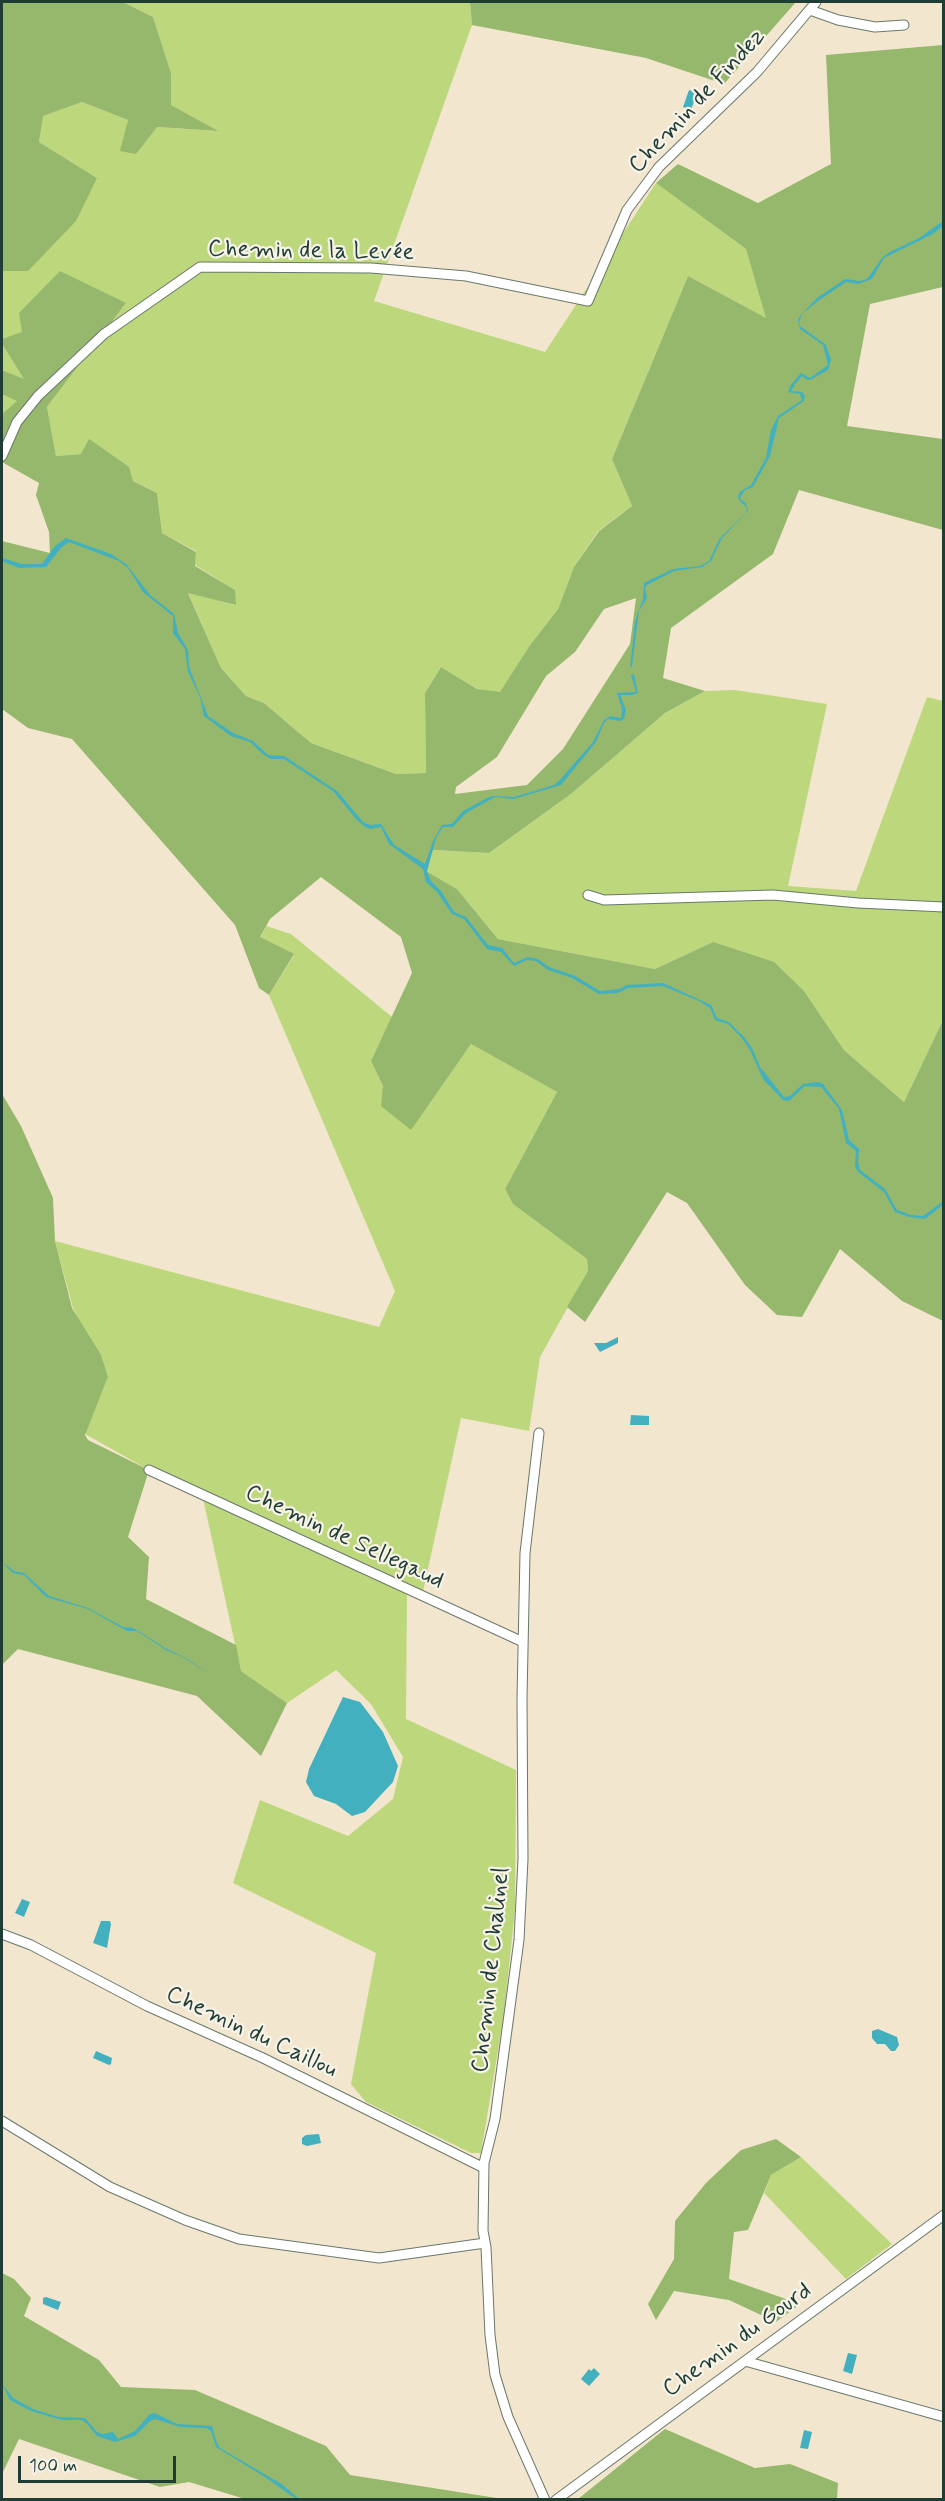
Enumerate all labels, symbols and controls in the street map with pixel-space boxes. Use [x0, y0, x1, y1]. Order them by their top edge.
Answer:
street label: Chemin de Findez [624, 24, 772, 180]
street label: Chemin de la Levée [208, 236, 414, 268]
street label: Chemin de Sellegaud [240, 1479, 448, 1597]
street label: Chemin de Chalinel [467, 1866, 517, 2074]
street label: Chemin du Caillou [161, 1981, 341, 2085]
street label: Chemin du Gourd [658, 2277, 818, 2405]
scale bar [21, 2444, 178, 2482]
text: 100 m [29, 2454, 77, 2478]

